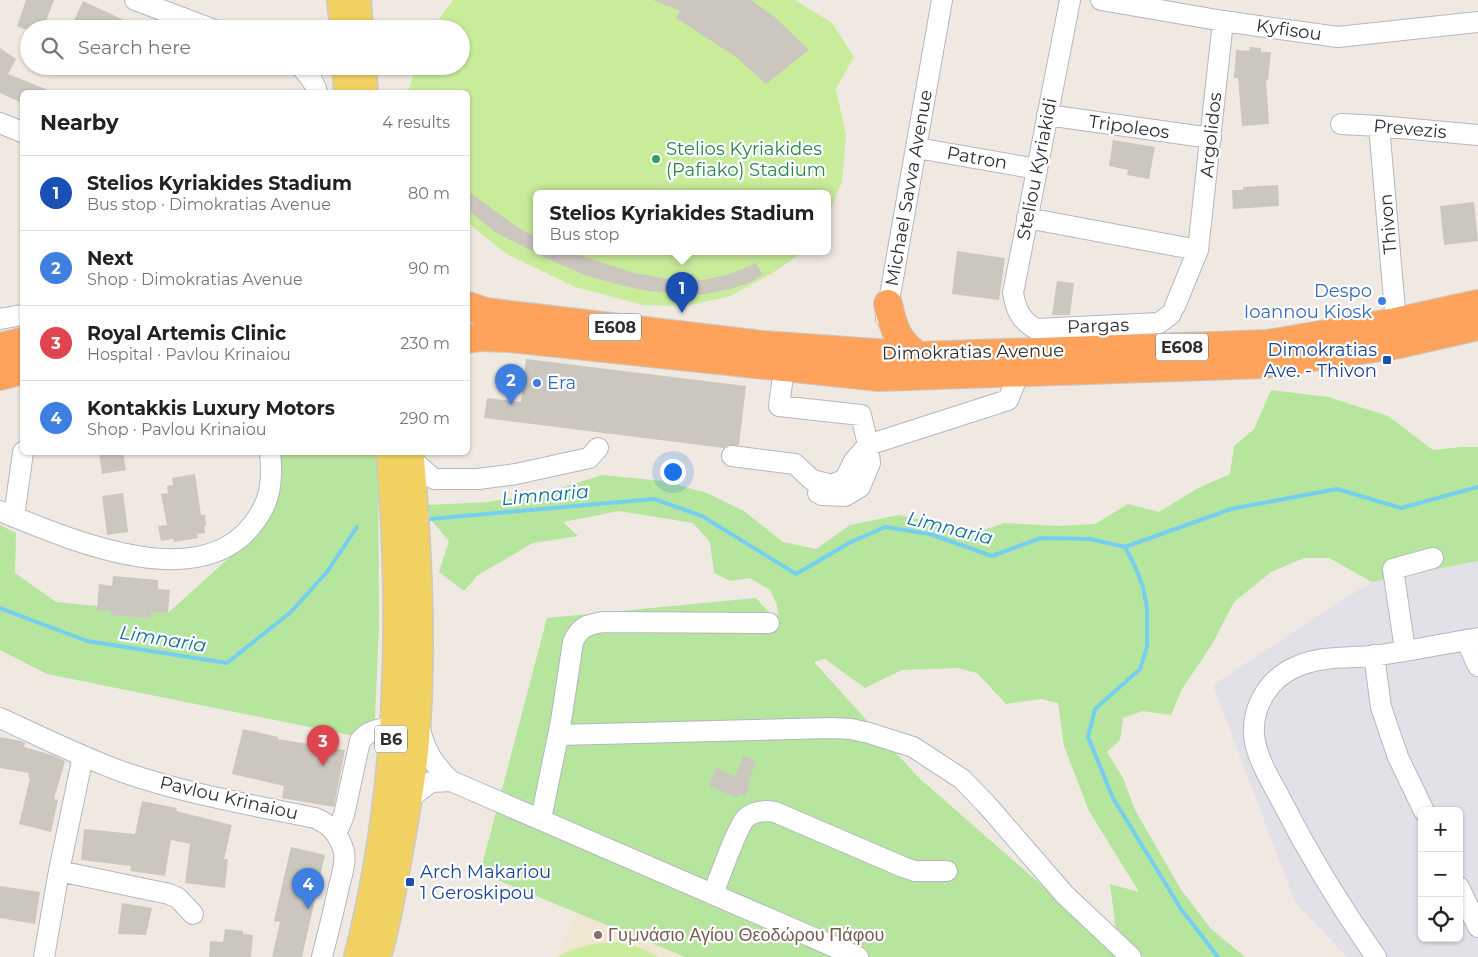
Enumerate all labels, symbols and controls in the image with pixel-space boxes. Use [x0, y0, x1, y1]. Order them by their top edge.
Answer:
street label: Kyfisou [1255, 15, 1323, 45]
search box [20, 20, 470, 75]
icon: search [38, 34, 66, 62]
text: Search here [78, 36, 191, 59]
street label: Michael Savva Avenue [881, 88, 937, 288]
street label: Argolidos [1196, 91, 1226, 179]
street label: Steliou Kyriakidi [1012, 96, 1062, 242]
text: Nearby [40, 110, 119, 135]
street label: Tripoleos [1087, 110, 1171, 144]
text: 4 results [382, 113, 450, 132]
street label: Prevezis [1373, 115, 1448, 143]
place label: Stelios Kyriakides (Pafiako) Stadium [666, 138, 826, 181]
street label: Patron [945, 142, 1009, 174]
marker: Stelios Kyriakides (Pafiako) Stadium [650, 153, 662, 165]
text: Stelios Kyriakides Stadium [87, 172, 352, 195]
text: 1 [53, 184, 59, 203]
text: 80 m [408, 184, 450, 203]
popup [533, 190, 831, 255]
street label: Thivon [1374, 193, 1402, 255]
text: Bus stop · Dimokratias Avenue [87, 195, 331, 214]
text: Stelios Kyriakides Stadium [550, 202, 814, 225]
text: Bus stop [550, 225, 619, 244]
text: Next [87, 247, 134, 270]
text: 2 [51, 259, 61, 278]
text: 90 m [408, 259, 450, 278]
text: Shop · Dimokratias Avenue [87, 270, 303, 289]
pin: 1 [666, 272, 698, 313]
place label: Despo Ioannou Kiosk [1244, 280, 1372, 323]
marker: Despo Ioannou Kiosk [1376, 295, 1388, 307]
road number: E608 [589, 314, 641, 341]
street label: Pargas [1067, 314, 1130, 338]
text: Royal Artemis Clinic [87, 322, 286, 345]
text: 3 [51, 334, 61, 353]
text: 230 m [400, 334, 450, 353]
road number: E608 [1156, 334, 1208, 361]
street label: Dimokratias Avenue [882, 339, 1064, 365]
place label: Dimokratias Ave. - Thivon [1264, 339, 1377, 382]
text: Hospital · Pavlou Krinaiou [87, 345, 291, 364]
marker: Dimokratias Ave. - Thivon [1381, 354, 1393, 366]
pin: 2 [495, 364, 527, 405]
place label: Era [547, 372, 576, 394]
marker: Era [531, 377, 543, 389]
text: Kontakkis Luxury Motors [87, 397, 335, 420]
text: 4 [50, 409, 62, 428]
text: 290 m [399, 409, 450, 428]
text: Shop · Pavlou Krinaiou [87, 420, 267, 439]
your location [660, 459, 686, 485]
water label: Limnaria [500, 480, 590, 510]
water label: Limnaria [905, 506, 995, 550]
water label: Limnaria [118, 621, 208, 657]
pin: 3 [307, 725, 339, 766]
road number: B6 [375, 726, 407, 752]
street label: Pavlou Krinaiou [158, 771, 300, 825]
map controls [1418, 807, 1463, 942]
button: + [1418, 807, 1463, 852]
button: − [1418, 852, 1463, 897]
place label: Arch Makariou 1 Geroskipou [420, 861, 551, 904]
pin: 4 [292, 868, 324, 909]
marker: Arch Makariou 1 Geroskipou [404, 876, 416, 888]
button: locate [1418, 897, 1463, 942]
place label: Γυμνάσιο Αγίου Θεοδώρου Πάφου [608, 924, 884, 946]
marker: Γυμνάσιο Αγίου Θεοδώρου Πάφου [592, 929, 604, 941]

